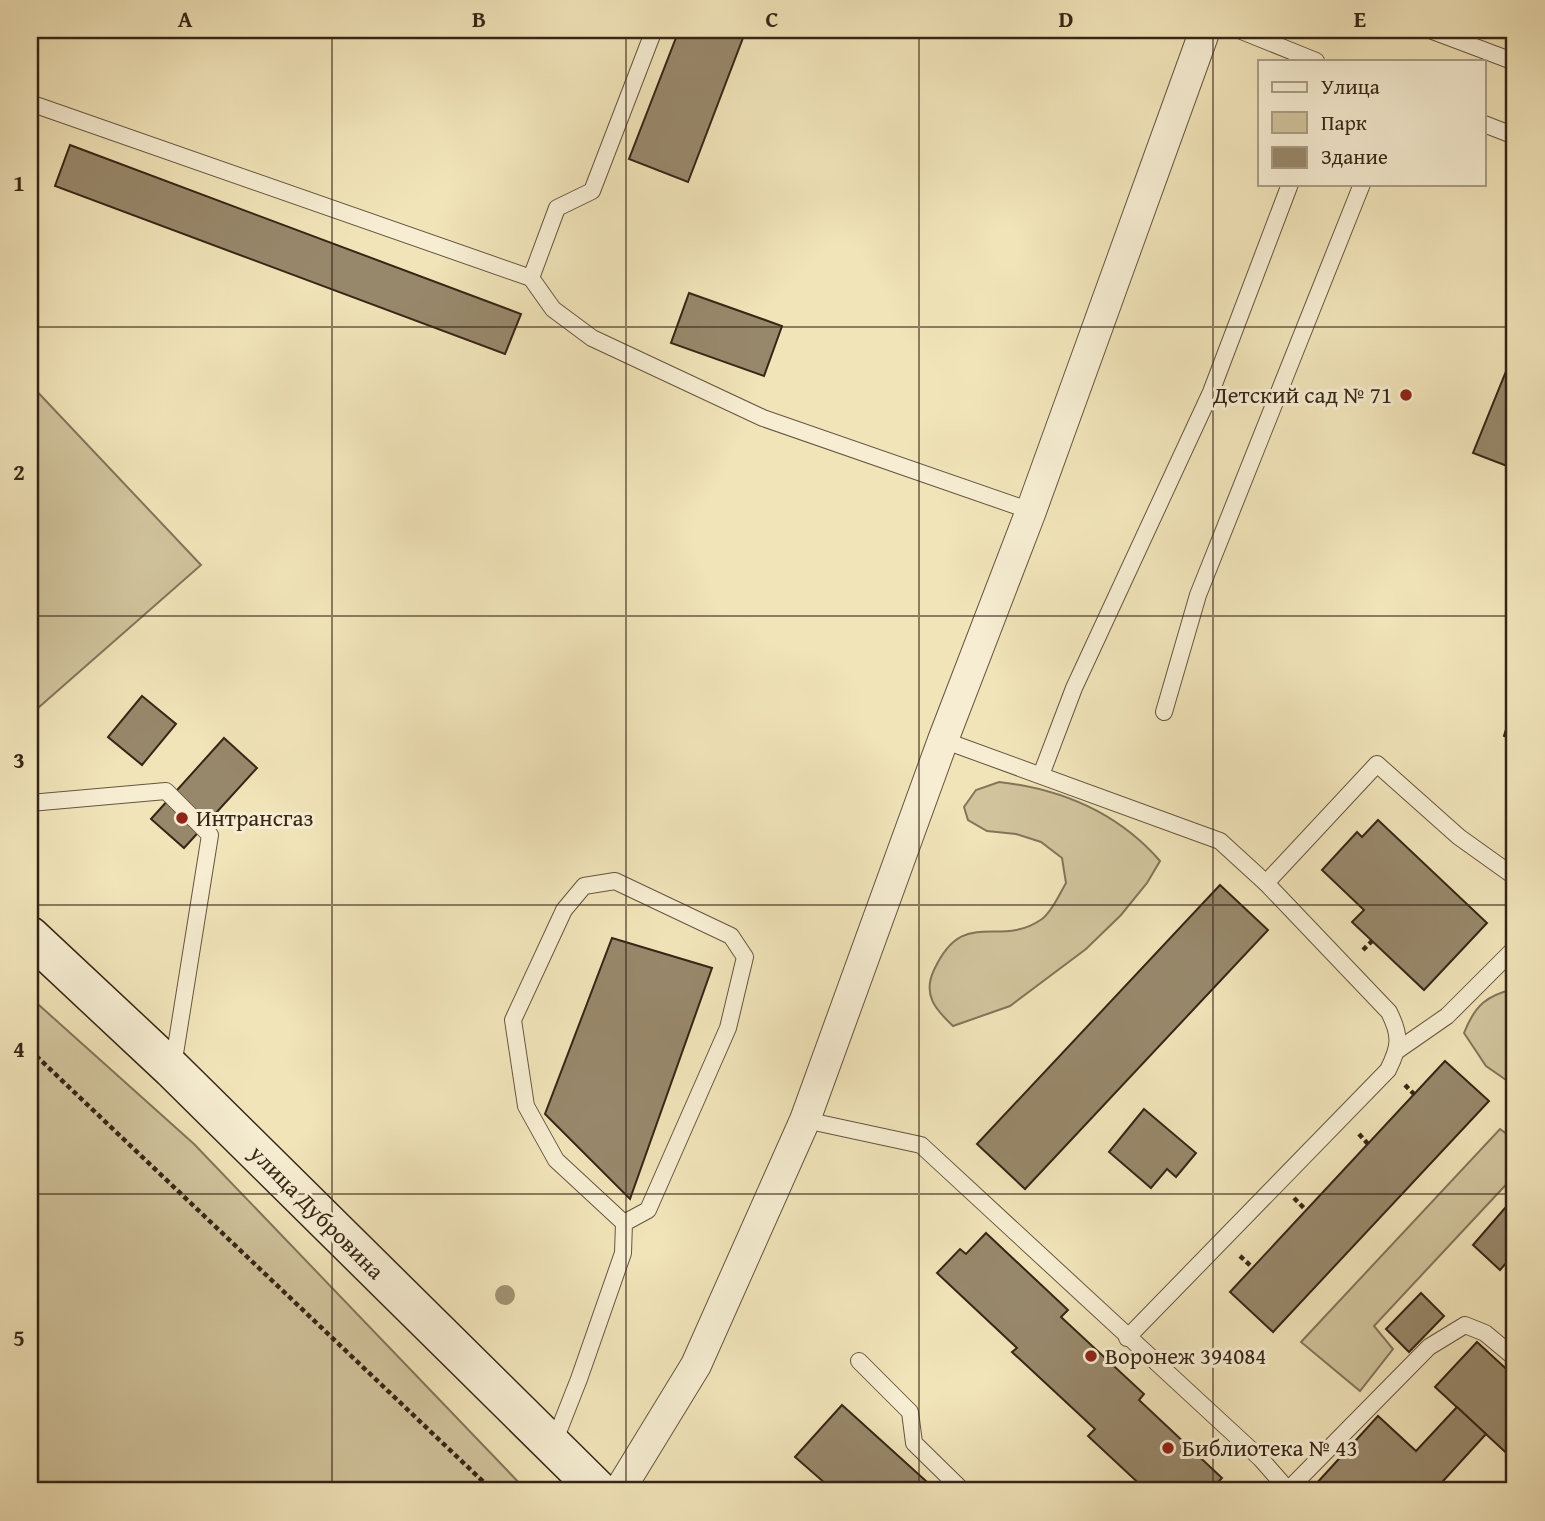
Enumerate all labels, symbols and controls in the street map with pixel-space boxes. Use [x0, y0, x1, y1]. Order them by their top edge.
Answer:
text: A [178, 2, 193, 35]
text: B [472, 2, 486, 35]
text: C [765, 2, 779, 35]
text: D [1059, 2, 1074, 35]
text: E [1354, 2, 1366, 35]
legend [1258, 60, 1486, 186]
text: Улица [1321, 71, 1380, 102]
text: Парк [1321, 107, 1367, 138]
text: Здание [1321, 141, 1388, 172]
text: 1 [13, 166, 25, 199]
place label: Детский сад № 71 [1212, 378, 1392, 411]
marker: Детский сад № 71 [1398, 387, 1414, 403]
text: 2 [13, 455, 25, 488]
text: 3 [13, 743, 25, 776]
place label: Интрансгаз [196, 801, 314, 834]
marker: Интрансгаз [174, 810, 190, 826]
text: 4 [13, 1032, 25, 1065]
street label: улица Дубровина [242, 1136, 392, 1287]
text: 5 [13, 1321, 25, 1354]
place label: Воронеж 394084 [1105, 1339, 1266, 1372]
marker: Воронеж 394084 [1083, 1348, 1099, 1364]
place label: Библиотека № 43 [1182, 1431, 1357, 1464]
marker: Библиотека № 43 [1160, 1440, 1176, 1456]

